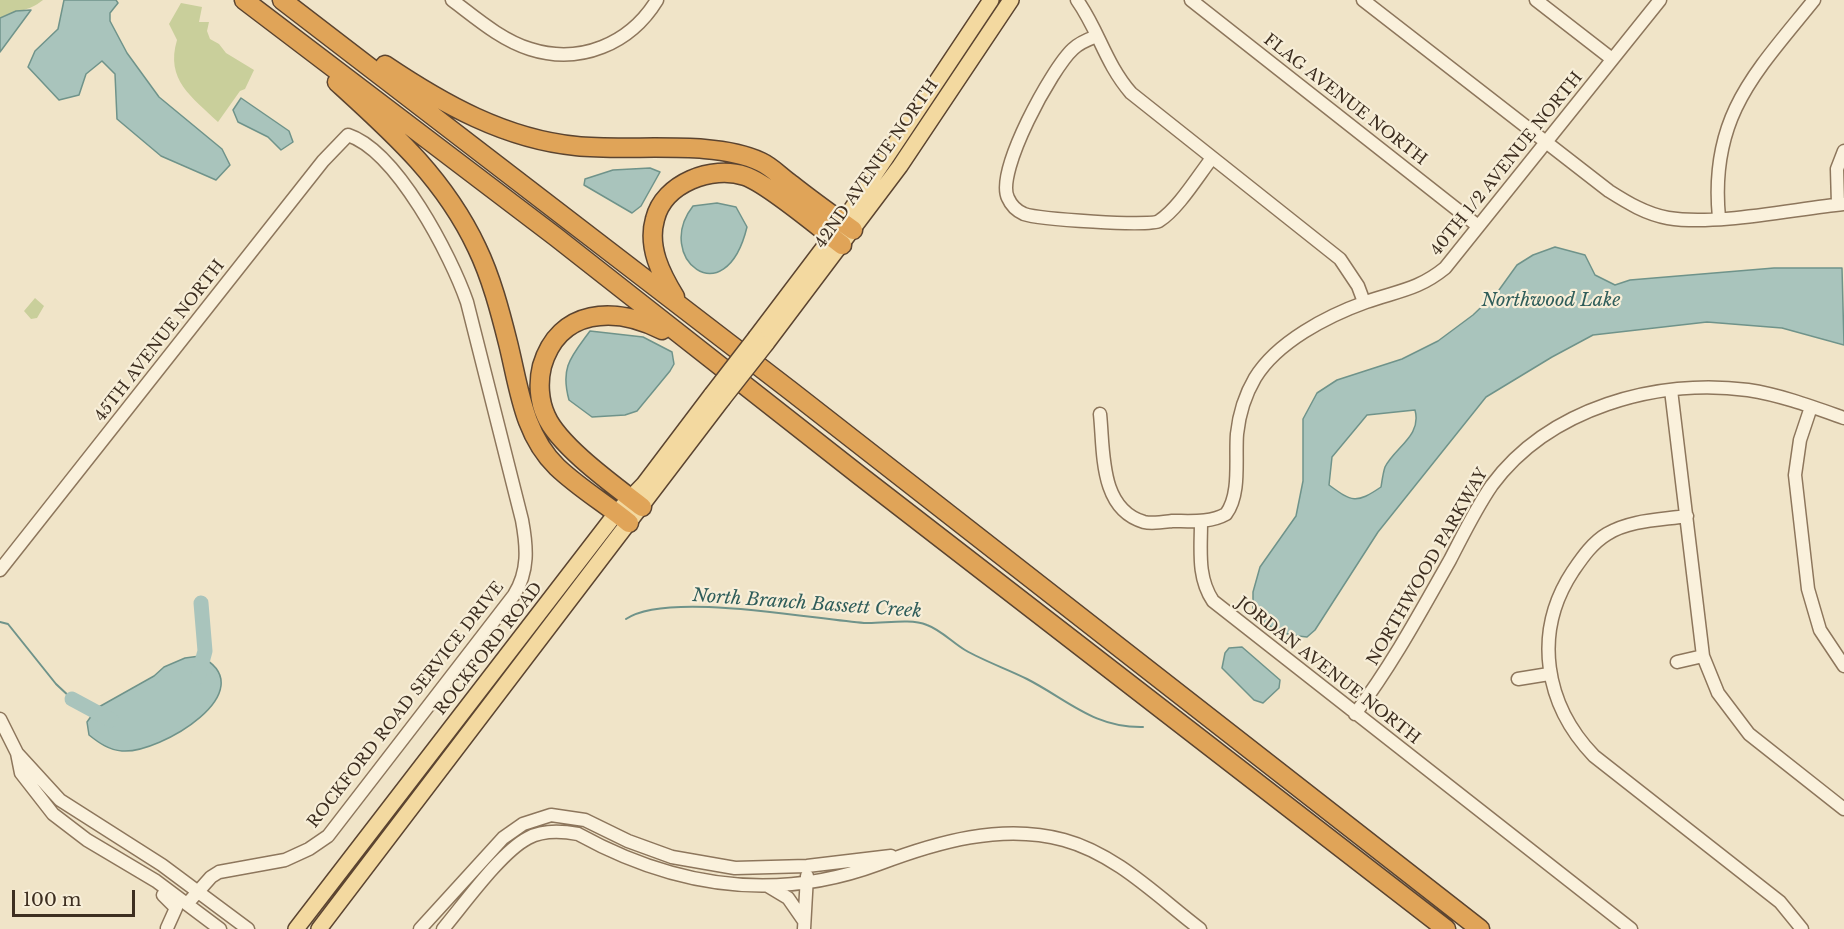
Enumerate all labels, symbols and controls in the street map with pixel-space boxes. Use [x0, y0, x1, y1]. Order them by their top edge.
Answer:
street label: FLAG AVENUE NORTH [1260, 30, 1430, 170]
street label: 40TH 1/2 AVENUE NORTH [1427, 68, 1587, 260]
street label: 42ND AVENUE NORTH [811, 76, 943, 252]
street label: 45TH AVENUE NORTH [91, 257, 229, 425]
water label: Northwood Lake [1482, 290, 1620, 312]
street label: NORTHWOOD PARKWAY [1364, 465, 1492, 669]
street label: ROCKFORD ROAD SERVICE DRIVE [304, 578, 508, 832]
street label: ROCKFORD ROAD [431, 579, 547, 719]
water label: North Branch Bassett Creek [692, 585, 922, 623]
street label: JORDAN AVENUE NORTH [1232, 593, 1424, 749]
scale bar [15, 878, 138, 916]
text: 100 m [23, 889, 81, 911]

